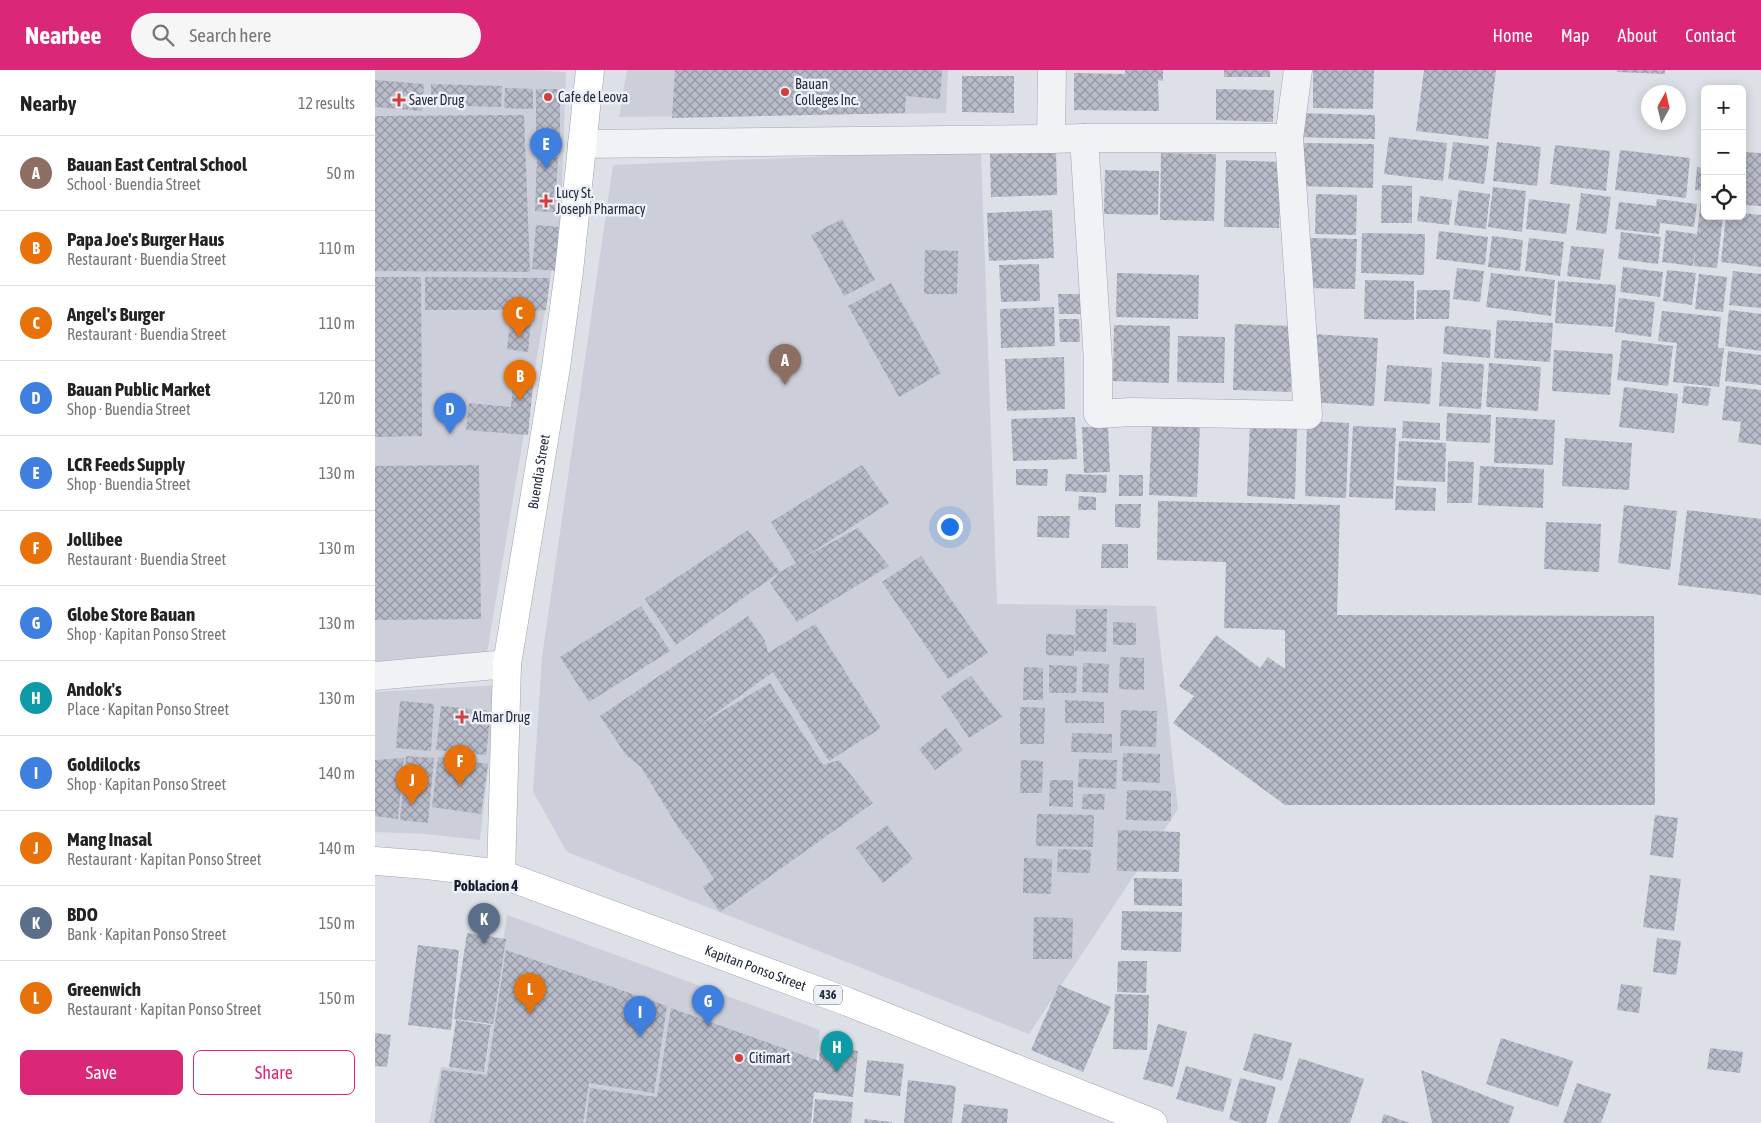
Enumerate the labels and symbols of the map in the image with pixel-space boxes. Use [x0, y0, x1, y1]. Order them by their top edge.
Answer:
place label: Bauan Colleges Inc. [795, 76, 859, 108]
north arrow [1641, 85, 1686, 130]
marker: Bauan Colleges Inc. [779, 86, 791, 98]
place label: Cafe de Leova [558, 89, 628, 105]
marker: Cafe de Leova [542, 91, 554, 103]
place label: Saver Drug [409, 92, 464, 108]
marker: Saver Drug [393, 94, 405, 106]
pin: E [530, 128, 562, 169]
place label: Lucy St. Joseph Pharmacy [556, 185, 646, 217]
marker: Lucy St. Joseph Pharmacy [540, 195, 552, 207]
pin: C [503, 297, 535, 338]
pin: A [769, 344, 801, 385]
pin: B [504, 360, 536, 401]
pin: D [434, 393, 466, 434]
street label: Buendia Street [525, 433, 553, 510]
your location [937, 514, 963, 540]
place label: Almar Drug [472, 709, 530, 725]
marker: Almar Drug [456, 711, 468, 723]
pin: F [444, 745, 476, 786]
pin: J [396, 764, 428, 805]
district label: Poblacion 4 [454, 877, 518, 894]
pin: K [468, 903, 500, 944]
street label: Kapitan Ponso Street [703, 942, 808, 994]
pin: L [514, 973, 546, 1014]
pin: G [692, 985, 724, 1026]
road number: 436 [814, 986, 842, 1004]
pin: I [624, 996, 656, 1037]
pin: H [821, 1031, 853, 1072]
place label: Citimart [749, 1050, 790, 1066]
marker: Citimart [733, 1052, 745, 1064]

